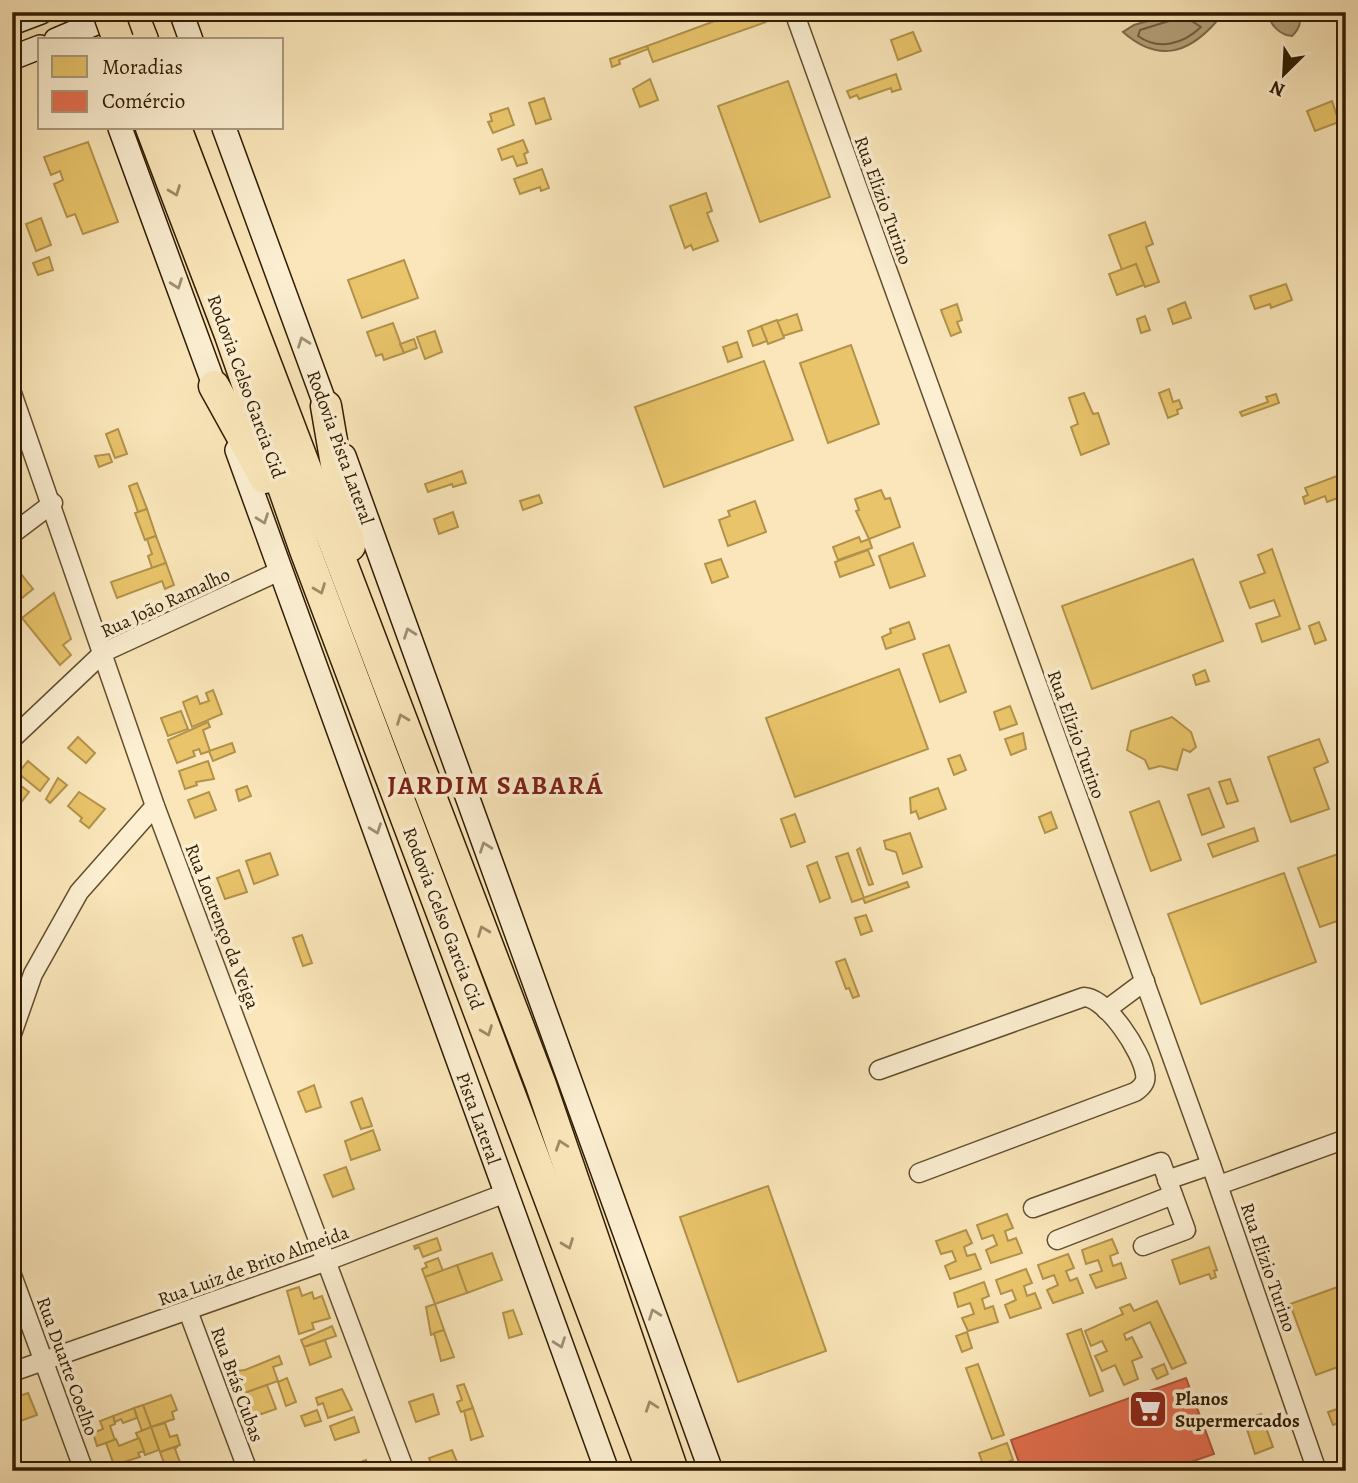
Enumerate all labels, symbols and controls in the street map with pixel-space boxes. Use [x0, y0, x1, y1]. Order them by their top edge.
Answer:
legend [38, 38, 284, 130]
north arrow [1250, 38, 1320, 108]
text: Moradias [102, 53, 183, 81]
text: N [1266, 74, 1289, 103]
text: Comércio [102, 87, 185, 115]
street label: Rua Elizio Turino [848, 132, 918, 268]
one-way arrow [167, 185, 181, 197]
one-way arrow [169, 277, 183, 289]
street label: Rodovia Celso Garcia Cid [201, 291, 292, 482]
one-way arrow [297, 336, 311, 348]
street label: Rodovia Pista Lateral [300, 367, 380, 528]
one-way arrow [255, 513, 269, 525]
street label: Rua João Ramalho [97, 562, 234, 644]
one-way arrow [312, 583, 326, 595]
one-way arrow [403, 628, 417, 640]
street label: Rua Elizio Turino [1041, 666, 1111, 802]
one-way arrow [396, 713, 410, 725]
district label: JARDIM SABARÁ [388, 768, 604, 803]
one-way arrow [368, 823, 382, 835]
street label: Rodovia Celso Garcia Cid [396, 823, 490, 1014]
street label: Rua Lourenço da Veiga [179, 840, 266, 1013]
one-way arrow [480, 841, 494, 853]
one-way arrow [477, 926, 491, 938]
one-way arrow [479, 1025, 493, 1037]
street label: Pista Lateral [449, 1069, 507, 1168]
one-way arrow [555, 1139, 569, 1151]
street label: Rua Elizio Turino [1234, 1199, 1302, 1335]
street label: Rua Luiz de Brito Almeida [154, 1219, 353, 1313]
one-way arrow [560, 1237, 574, 1249]
street label: Rua Duarte Coelho [30, 1293, 104, 1439]
one-way arrow [648, 1309, 662, 1321]
street label: Rua Brás Cubas [204, 1323, 270, 1446]
one-way arrow [552, 1337, 566, 1349]
place label: Planos Supermercados [1175, 1386, 1300, 1434]
supermarket icon: Planos Supermercados [1127, 1388, 1169, 1430]
one-way arrow [645, 1401, 659, 1413]

